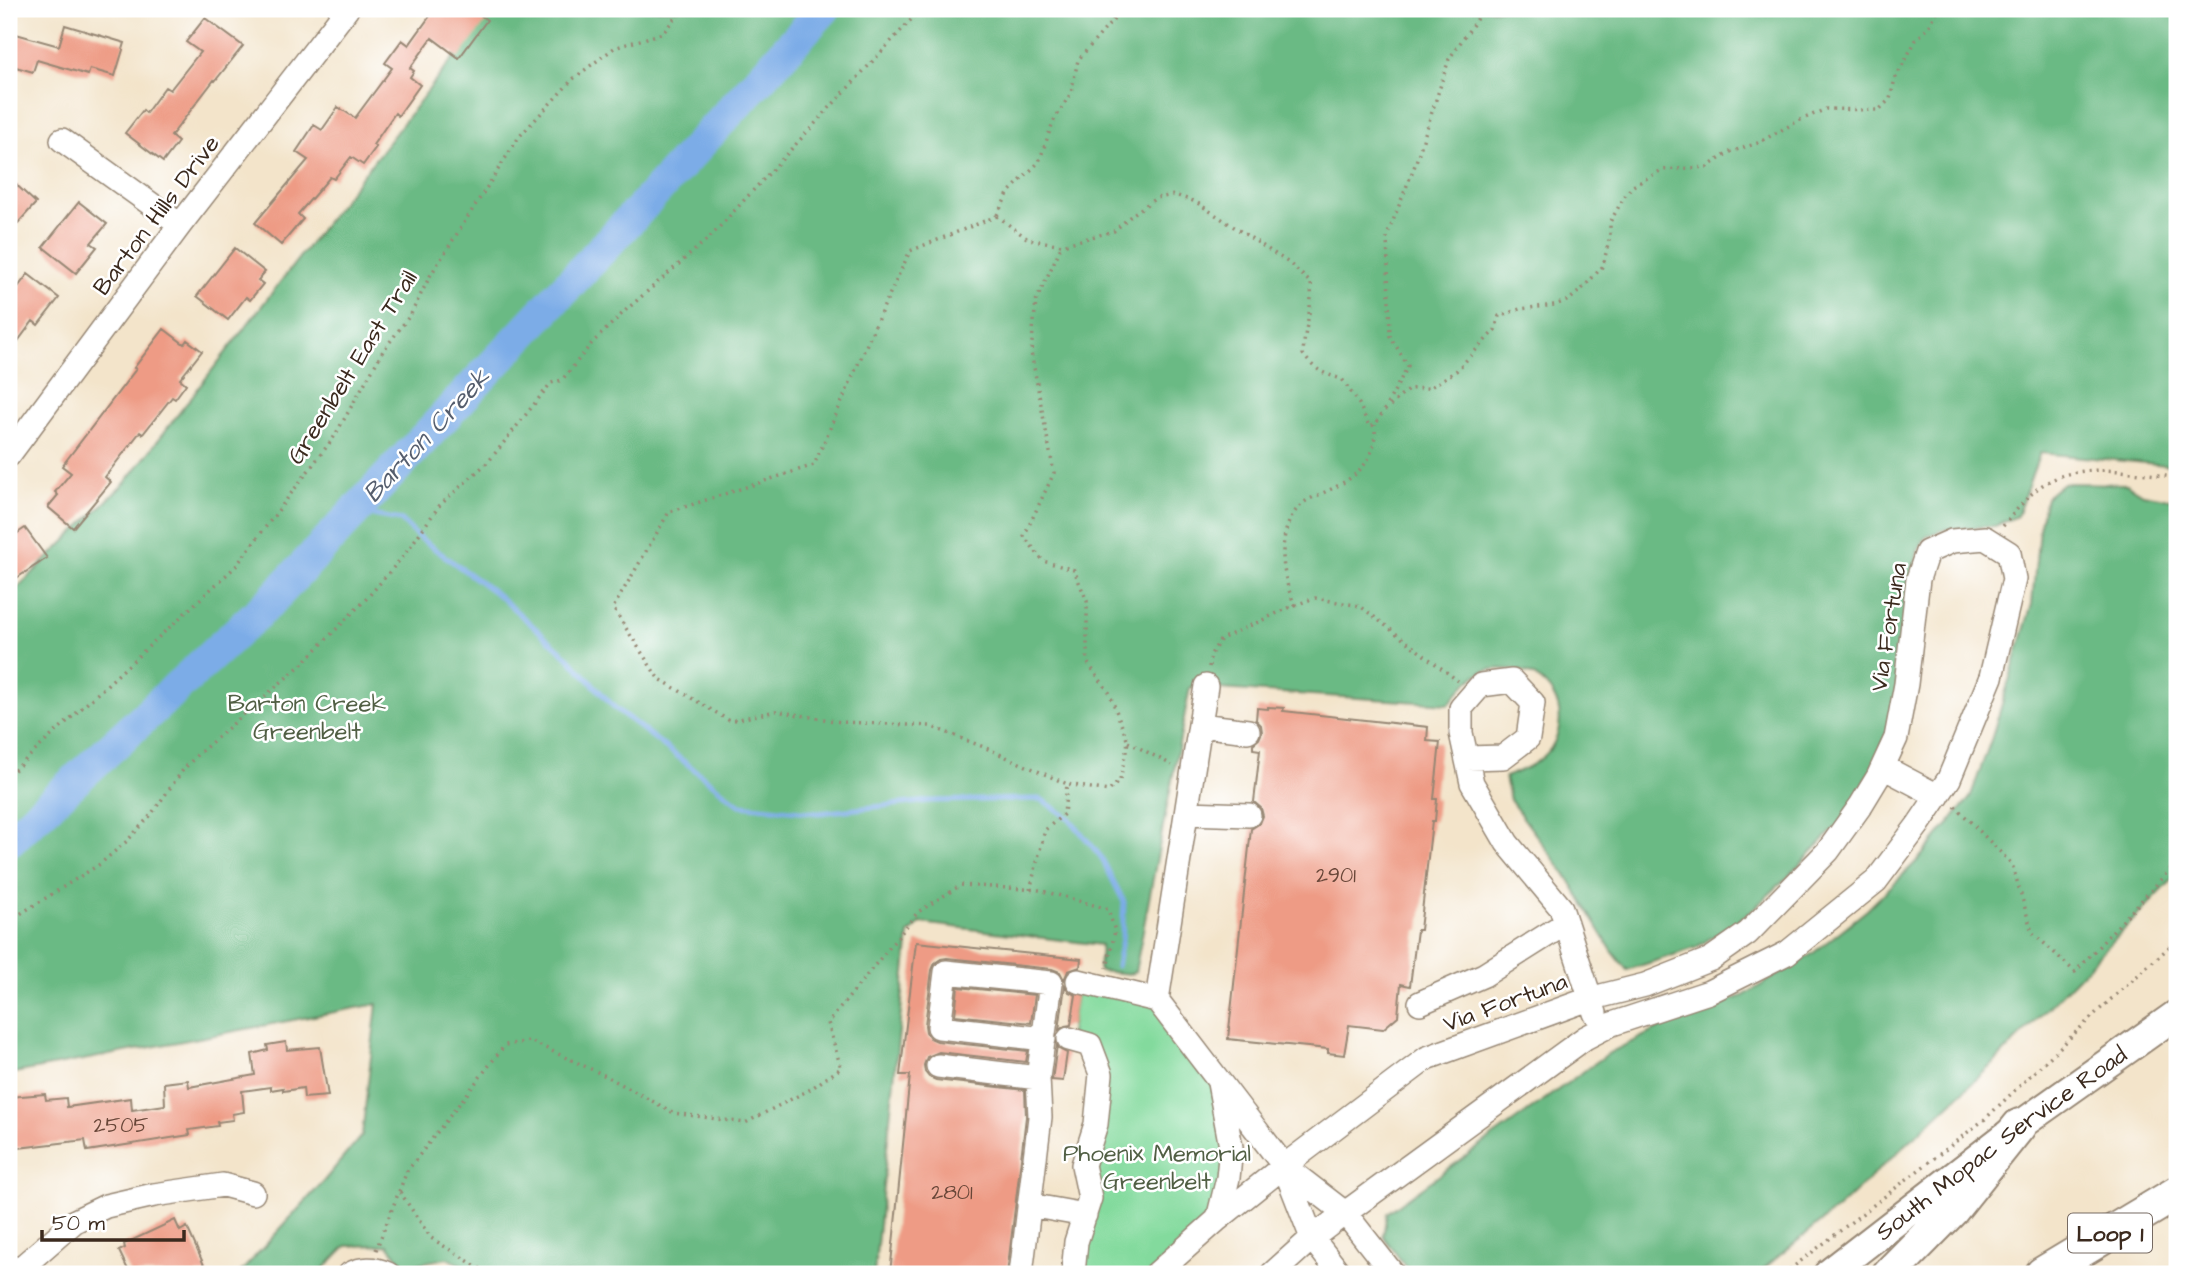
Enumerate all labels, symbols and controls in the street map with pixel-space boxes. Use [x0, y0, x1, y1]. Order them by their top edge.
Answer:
street label: Barton Hills Drive [85, 128, 228, 303]
street label: Greenbelt East Trail [279, 264, 426, 471]
water label: Barton Creek [355, 360, 499, 511]
street label: Via Fortuna [1862, 560, 1916, 694]
park label: Barton Creek Greenbelt [228, 687, 386, 749]
house number: 2901 [1316, 861, 1356, 890]
street label: Via Fortuna [1438, 965, 1572, 1041]
street label: South Mopac Service Road [1869, 1039, 2134, 1249]
house number: 2505 [93, 1111, 149, 1140]
park label: Phoenix Memorial Greenbelt [1063, 1137, 1251, 1199]
house number: 2801 [931, 1178, 973, 1207]
scale bar [42, 1199, 184, 1243]
text: 50 m [52, 1209, 106, 1238]
road number: Loop 1 [2068, 1214, 2152, 1252]

